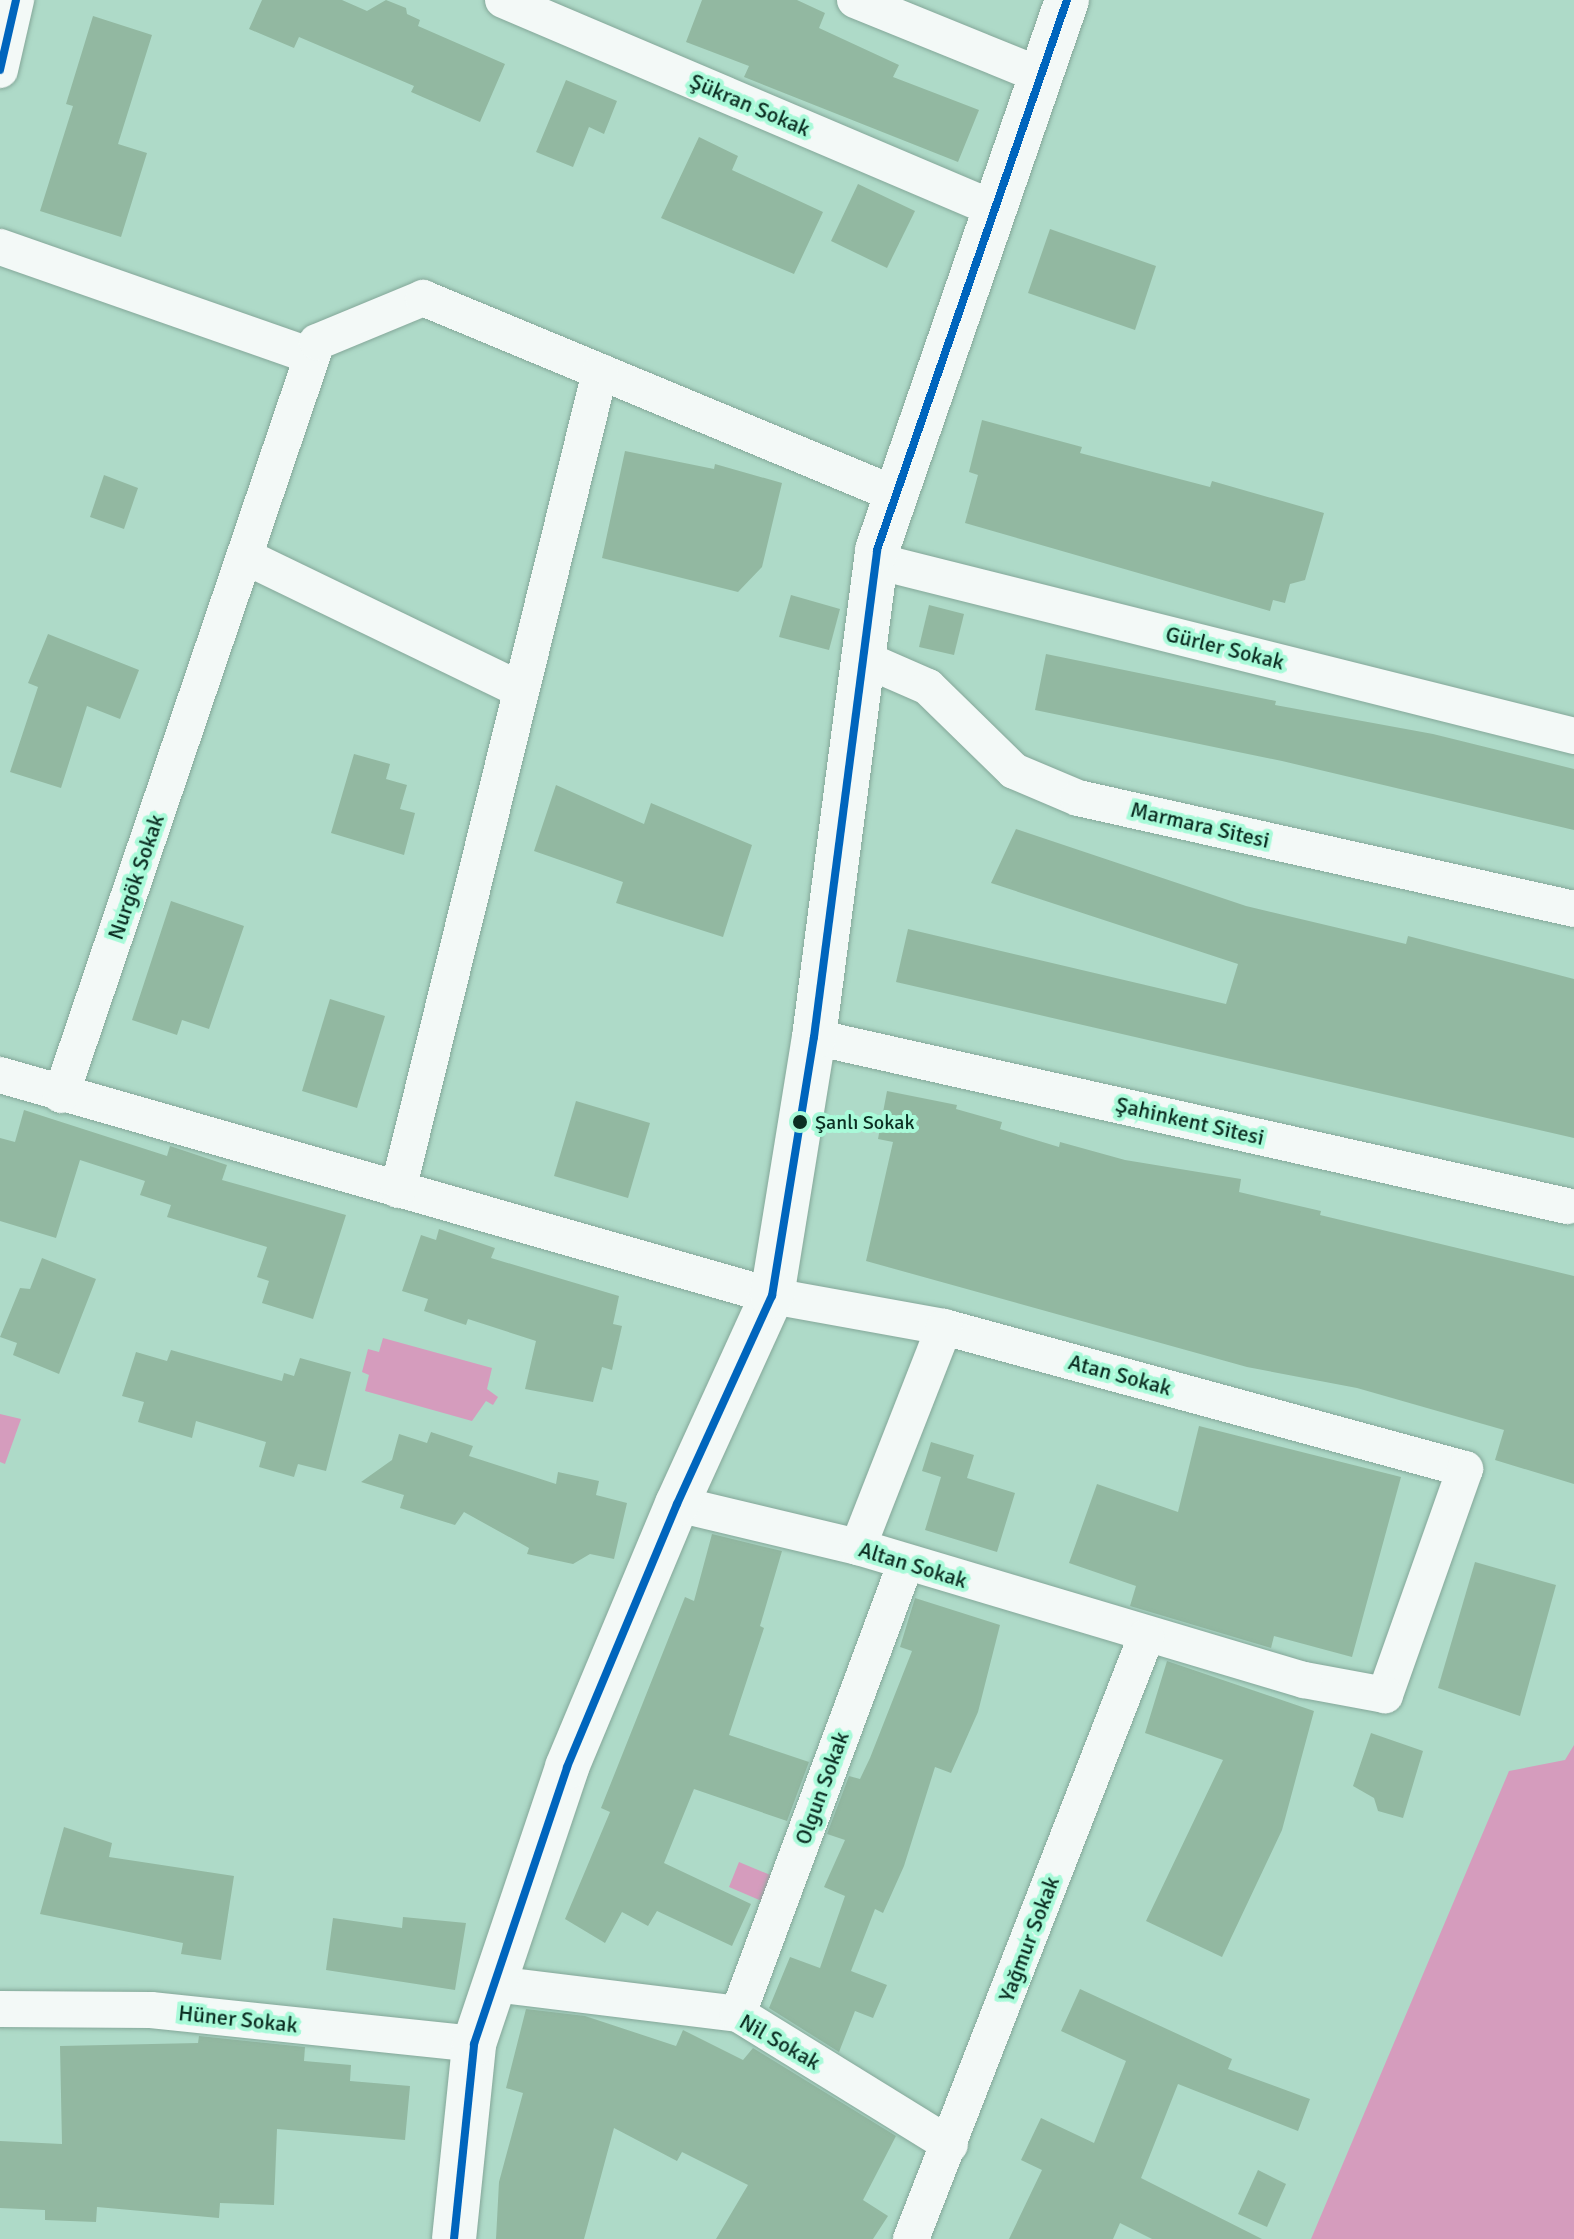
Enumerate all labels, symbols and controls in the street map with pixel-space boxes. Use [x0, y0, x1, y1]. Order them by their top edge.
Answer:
street label: Şükran Sokak [686, 68, 814, 142]
street label: Gürler Sokak [1163, 621, 1287, 675]
street label: Marmara Sitesi [1128, 796, 1272, 854]
street label: Nurgök Sokak [102, 811, 170, 943]
street label: Şahinkent Sitesi [1113, 1091, 1267, 1151]
place label: Şanlı Sokak [815, 1110, 914, 1134]
marker: Şanlı Sokak [792, 1114, 808, 1130]
street label: Atan Sokak [1066, 1349, 1174, 1401]
street label: Altan Sokak [856, 1536, 970, 1594]
street label: Olgun Sokak [789, 1728, 855, 1848]
street label: Yağmur Sokak [993, 1873, 1065, 2005]
street label: Hüner Sokak [177, 2000, 299, 2038]
street label: Nil Sokak [735, 2008, 825, 2076]

